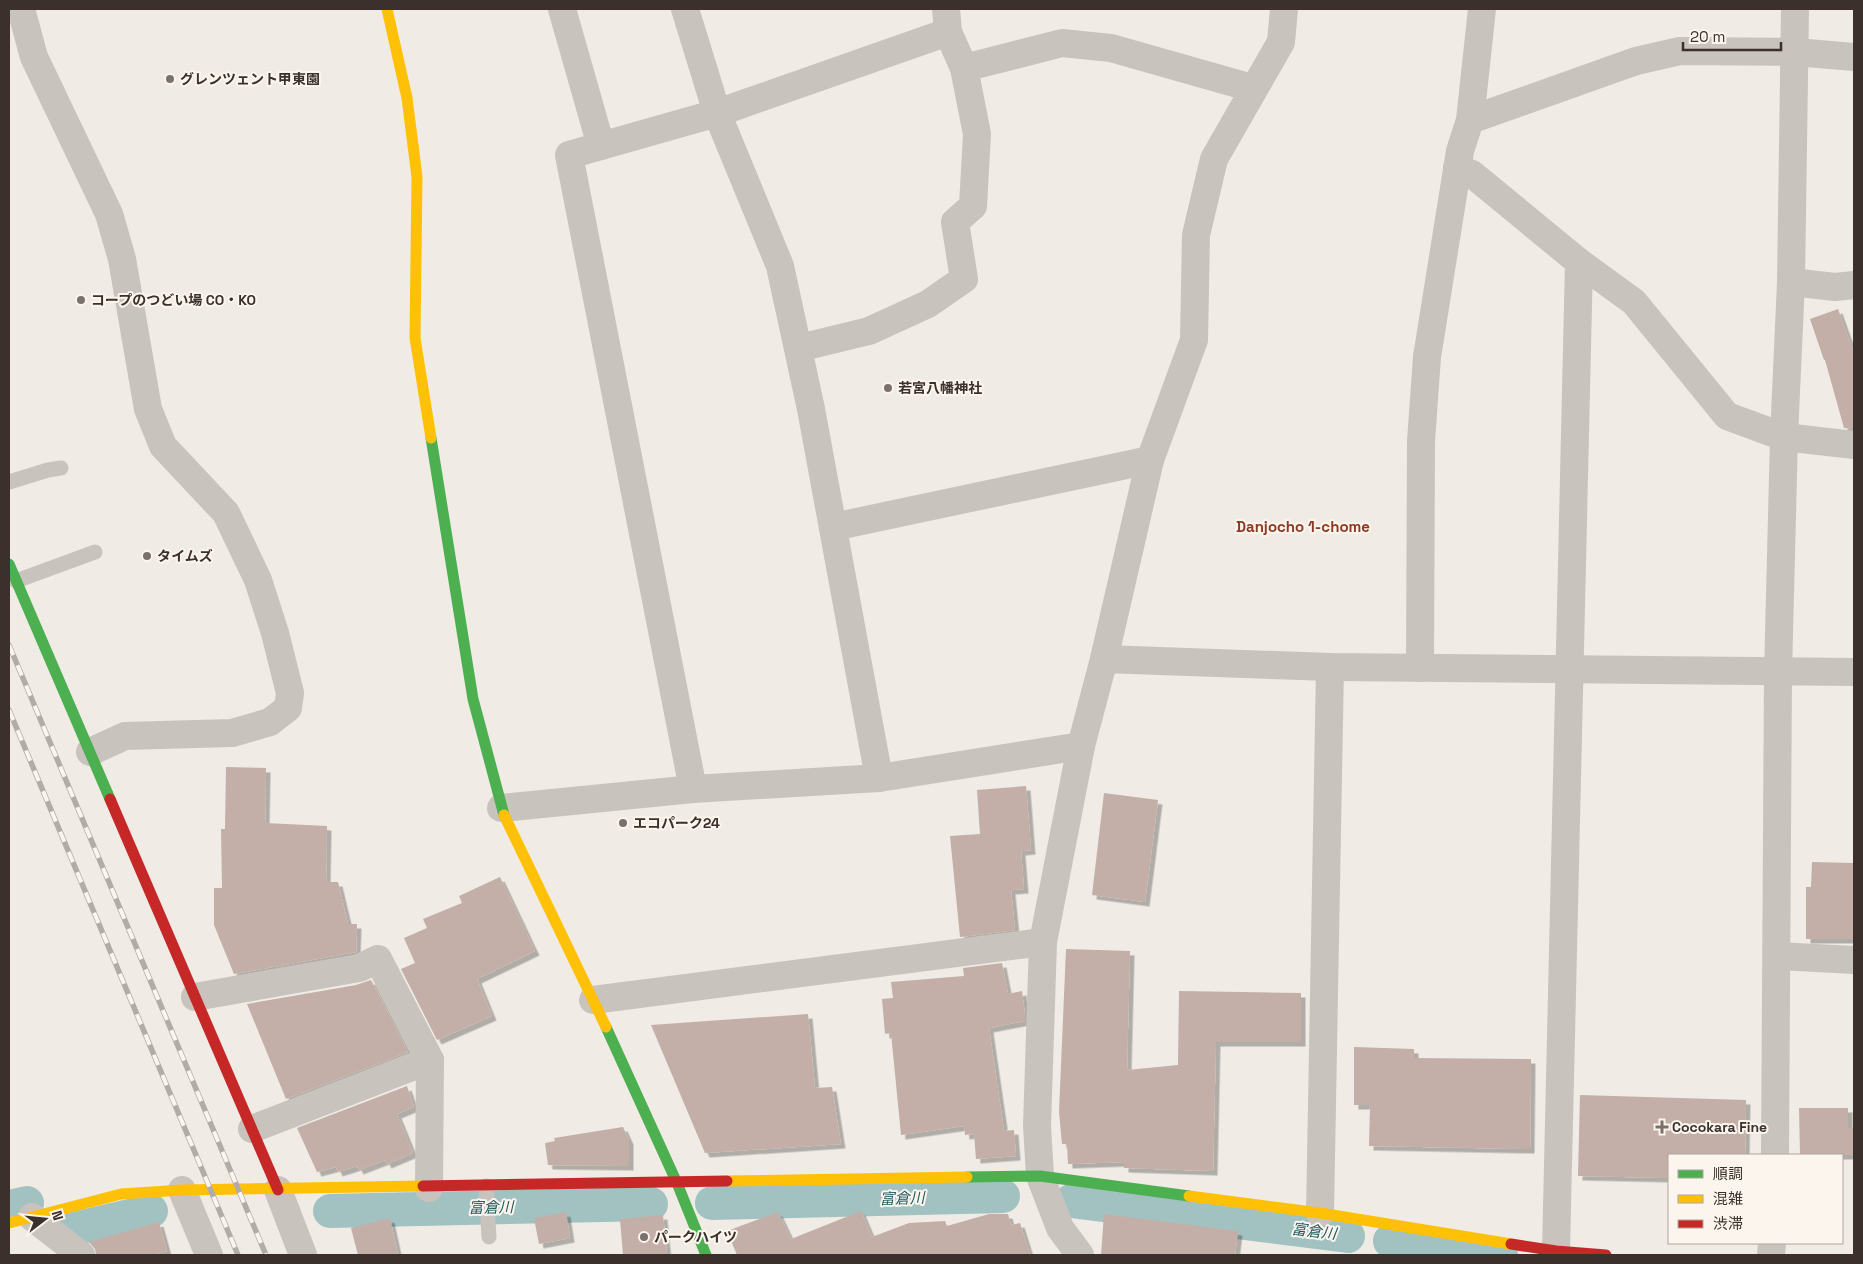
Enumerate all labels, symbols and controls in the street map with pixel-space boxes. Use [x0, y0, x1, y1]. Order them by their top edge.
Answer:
scale bar [1683, 20, 1780, 52]
text: 20 m [1690, 27, 1725, 46]
place label: グレンツェント甲東園 [180, 70, 320, 88]
marker: グレンツェント甲東園 [164, 73, 176, 85]
place label: コープのつどい場 CO・KO [91, 291, 256, 309]
marker: コープのつどい場 CO・KO [75, 294, 87, 306]
place label: 若宮八幡神社 [898, 379, 982, 397]
marker: 若宮八幡神社 [882, 382, 894, 394]
district label: Danjocho 1-chome [1236, 517, 1370, 536]
place label: タイムズ [157, 547, 213, 565]
marker: タイムズ [141, 550, 153, 562]
place label: エコパーク24 [633, 814, 720, 832]
marker: エコパーク24 [617, 817, 629, 829]
place label: Cocokara Fine [1672, 1118, 1767, 1136]
marker: Cocokara Fine [1656, 1121, 1668, 1133]
legend [1668, 1154, 1843, 1244]
text: 順調 [1713, 1164, 1743, 1183]
water label: 富倉川 [879, 1188, 927, 1208]
text: 混雑 [1713, 1189, 1743, 1208]
north arrow [20, 1194, 70, 1244]
water label: 富倉川 [468, 1197, 516, 1217]
text: N [48, 1208, 67, 1222]
text: 渋滞 [1713, 1214, 1743, 1233]
water label: 富倉川 [1291, 1219, 1339, 1243]
place label: パークハイツ [654, 1228, 737, 1246]
marker: パークハイツ [638, 1231, 650, 1243]

